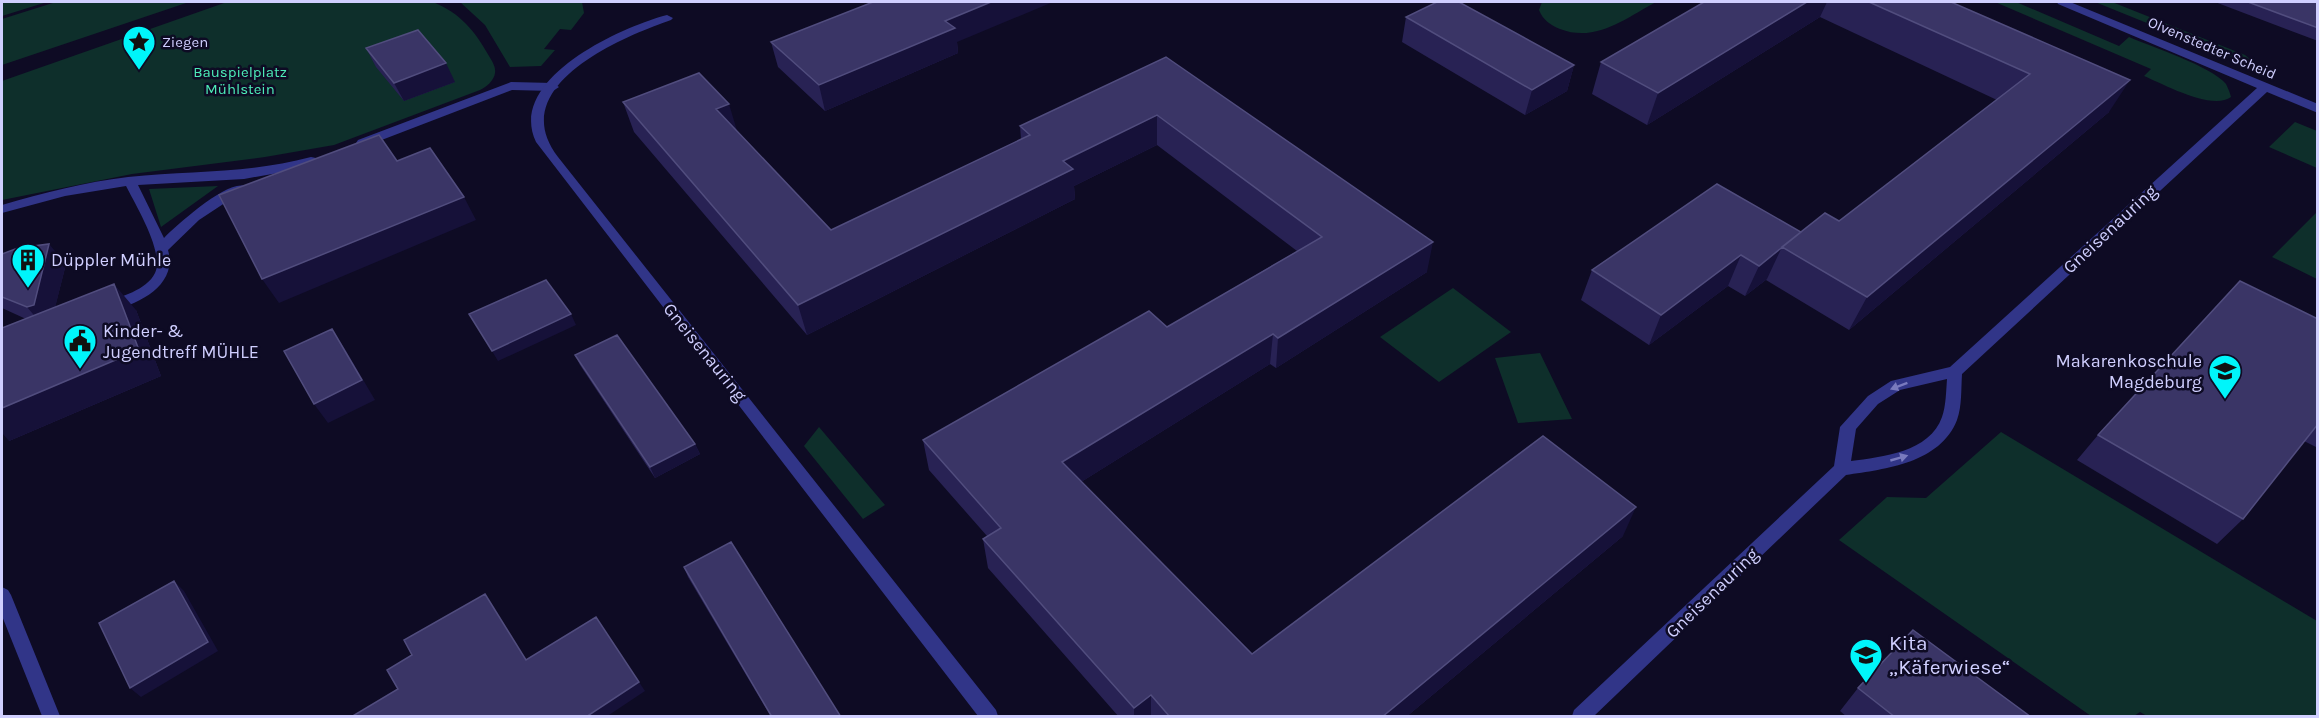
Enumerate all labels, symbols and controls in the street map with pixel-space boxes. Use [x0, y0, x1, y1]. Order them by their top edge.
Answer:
street label: Olvenstedter Scheid [2145, 13, 2279, 83]
place icon: Ziegen [121, 24, 157, 71]
place label: Ziegen [162, 33, 208, 51]
park label: Bauspielplatz Mühlstein [193, 63, 287, 98]
street label: Gneisenauring [2058, 180, 2162, 278]
building icon: Düppler Mühle [10, 242, 46, 289]
place label: Düppler Mühle [51, 249, 171, 271]
street label: Gneisenauring [659, 298, 751, 406]
place label: Kinder- & Jugendtreff MÜHLE [103, 320, 259, 363]
public building icon: Kinder- & Jugendtreff MÜHLE [62, 323, 98, 370]
place label: Makarenkoschule Magdeburg [2055, 350, 2202, 393]
school or university icon: Makarenkoschule Magdeburg [2207, 353, 2243, 400]
one-way arrow [1889, 382, 1907, 392]
one-way arrow [1890, 453, 1908, 462]
street label: Gneisenauring [1661, 543, 1763, 643]
place label: Kita „Käferwiese“ [1889, 631, 2011, 679]
school or university icon: Kita „Käferwiese“ [1848, 637, 1884, 684]

